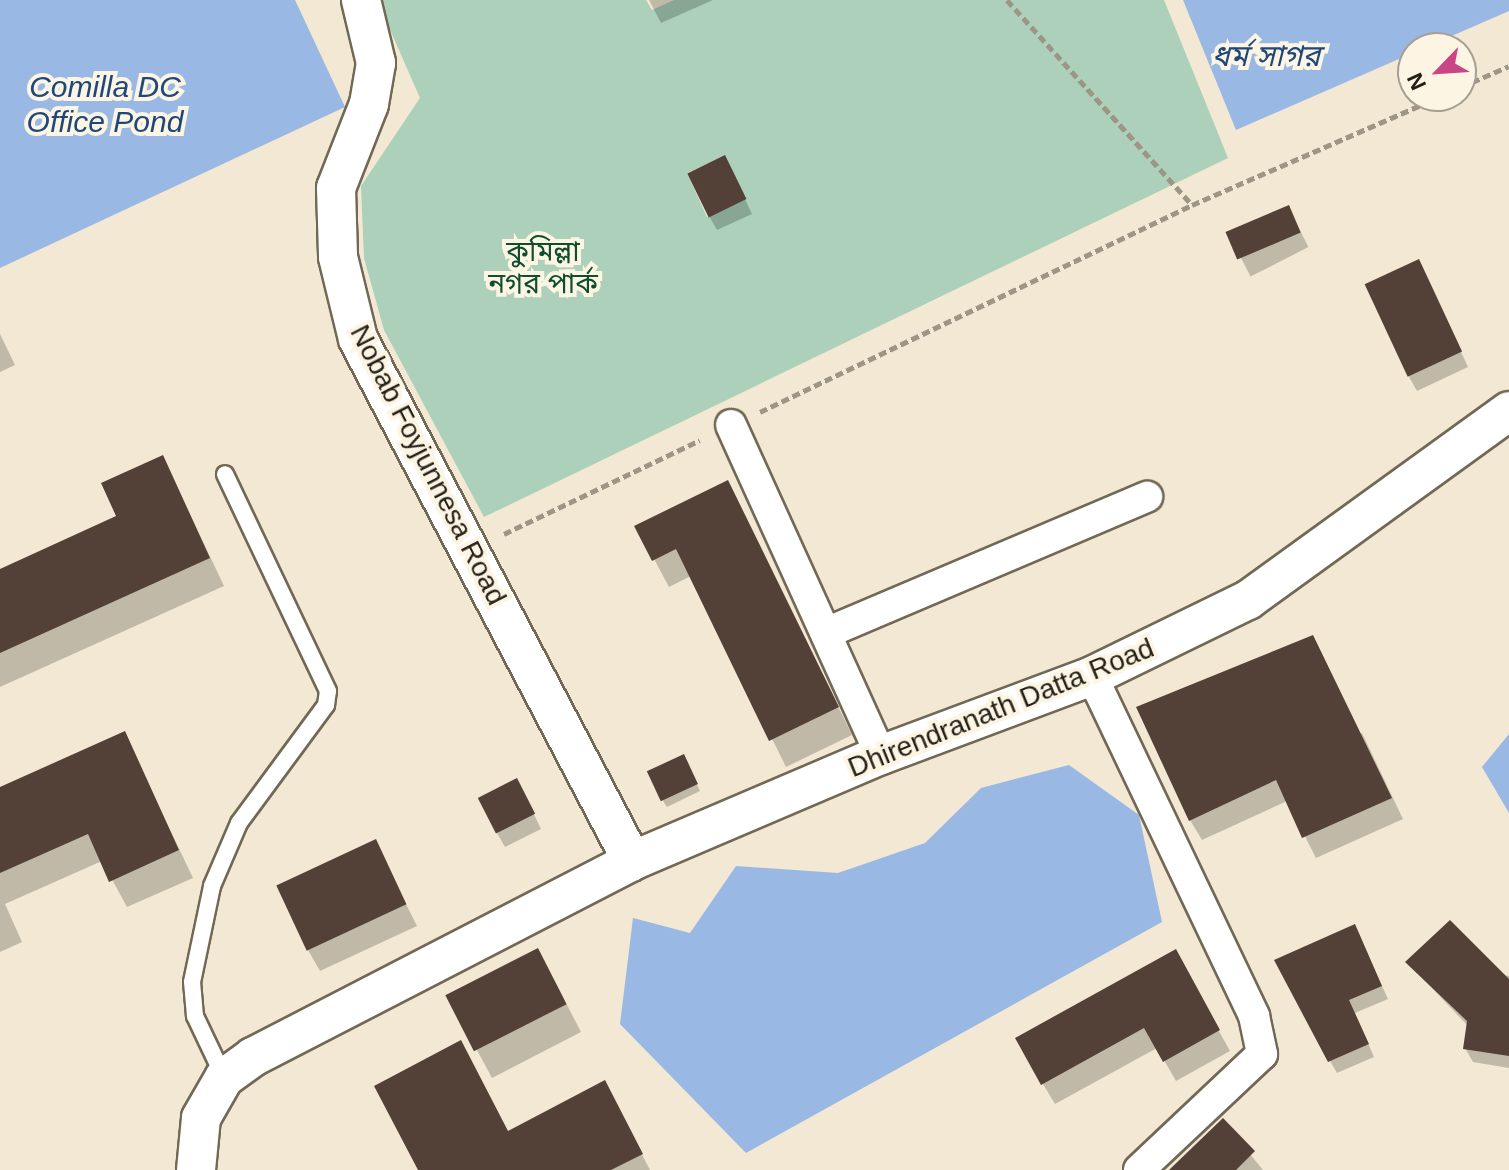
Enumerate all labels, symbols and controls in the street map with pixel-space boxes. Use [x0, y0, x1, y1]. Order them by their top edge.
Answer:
north arrow [1397, 32, 1477, 112]
water label: ধর্ম সাগর [1212, 38, 1320, 74]
water label: Comilla DC Office Pond [27, 69, 183, 140]
text: N [1402, 69, 1431, 94]
park label: কুমিল্লা নগর পার্ক [488, 235, 598, 301]
street label: Nobab Foyjunnesa Road [343, 319, 513, 611]
street label: Dhirendranath Datta Road [843, 631, 1159, 785]

